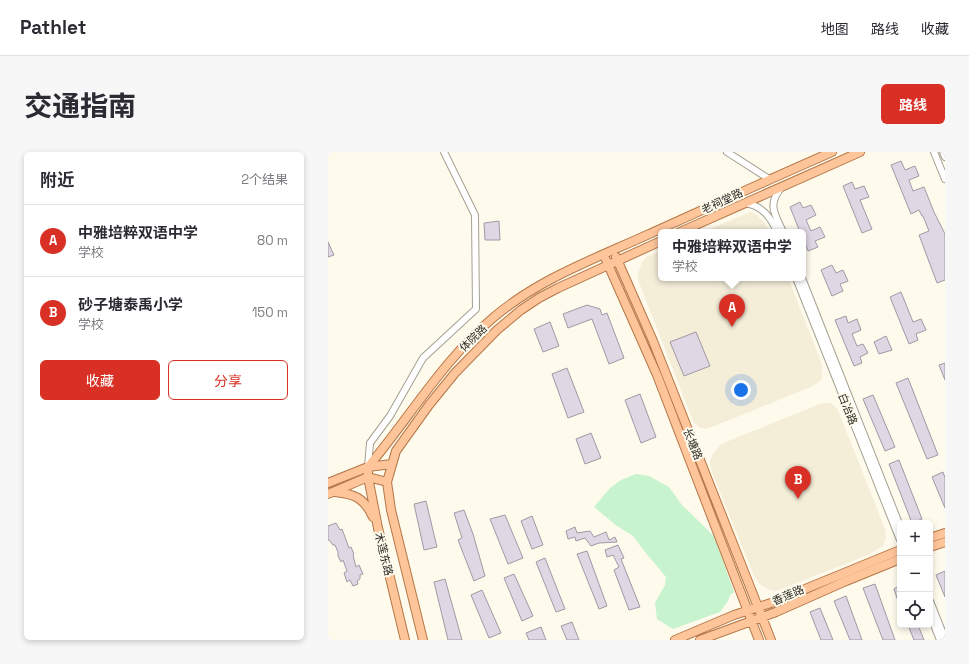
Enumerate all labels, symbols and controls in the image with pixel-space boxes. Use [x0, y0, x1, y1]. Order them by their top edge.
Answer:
text: Pathlet [20, 15, 86, 40]
text: 地图 [821, 20, 849, 38]
text: 路线 [871, 20, 899, 38]
text: 收藏 [921, 20, 949, 38]
button: 路线 [881, 84, 945, 124]
text: 交通指南 [24, 88, 136, 124]
text: 附近 [40, 169, 74, 191]
text: 2个结果 [241, 171, 288, 188]
street label: 老祠堂路 [699, 185, 745, 217]
text: 中雅培粹双语中学 [78, 223, 198, 242]
popup [658, 229, 806, 281]
text: A [49, 232, 57, 249]
text: 80 m [257, 232, 288, 249]
text: 中雅培粹双语中学 [672, 237, 792, 256]
text: 学校 [78, 244, 104, 261]
text: 学校 [672, 258, 698, 275]
pin: A [719, 294, 745, 327]
text: 砂子塘泰禹小学 [78, 295, 183, 314]
text: B [49, 304, 57, 321]
text: 150 m [252, 304, 288, 321]
text: 学校 [78, 316, 104, 333]
street label: 体院路 [456, 322, 490, 354]
button: 收藏 [40, 360, 160, 400]
button: 分享 [168, 360, 288, 400]
your location [731, 380, 751, 400]
street label: 白冶路 [835, 391, 861, 427]
street label: 长塘路 [680, 426, 706, 462]
pin: B [785, 466, 811, 499]
map controls [897, 520, 933, 628]
button: + [897, 520, 933, 556]
street label: 木莲东路 [372, 531, 396, 577]
button: − [897, 556, 933, 592]
street label: 香莲路 [770, 582, 806, 608]
button: locate [897, 592, 933, 628]

